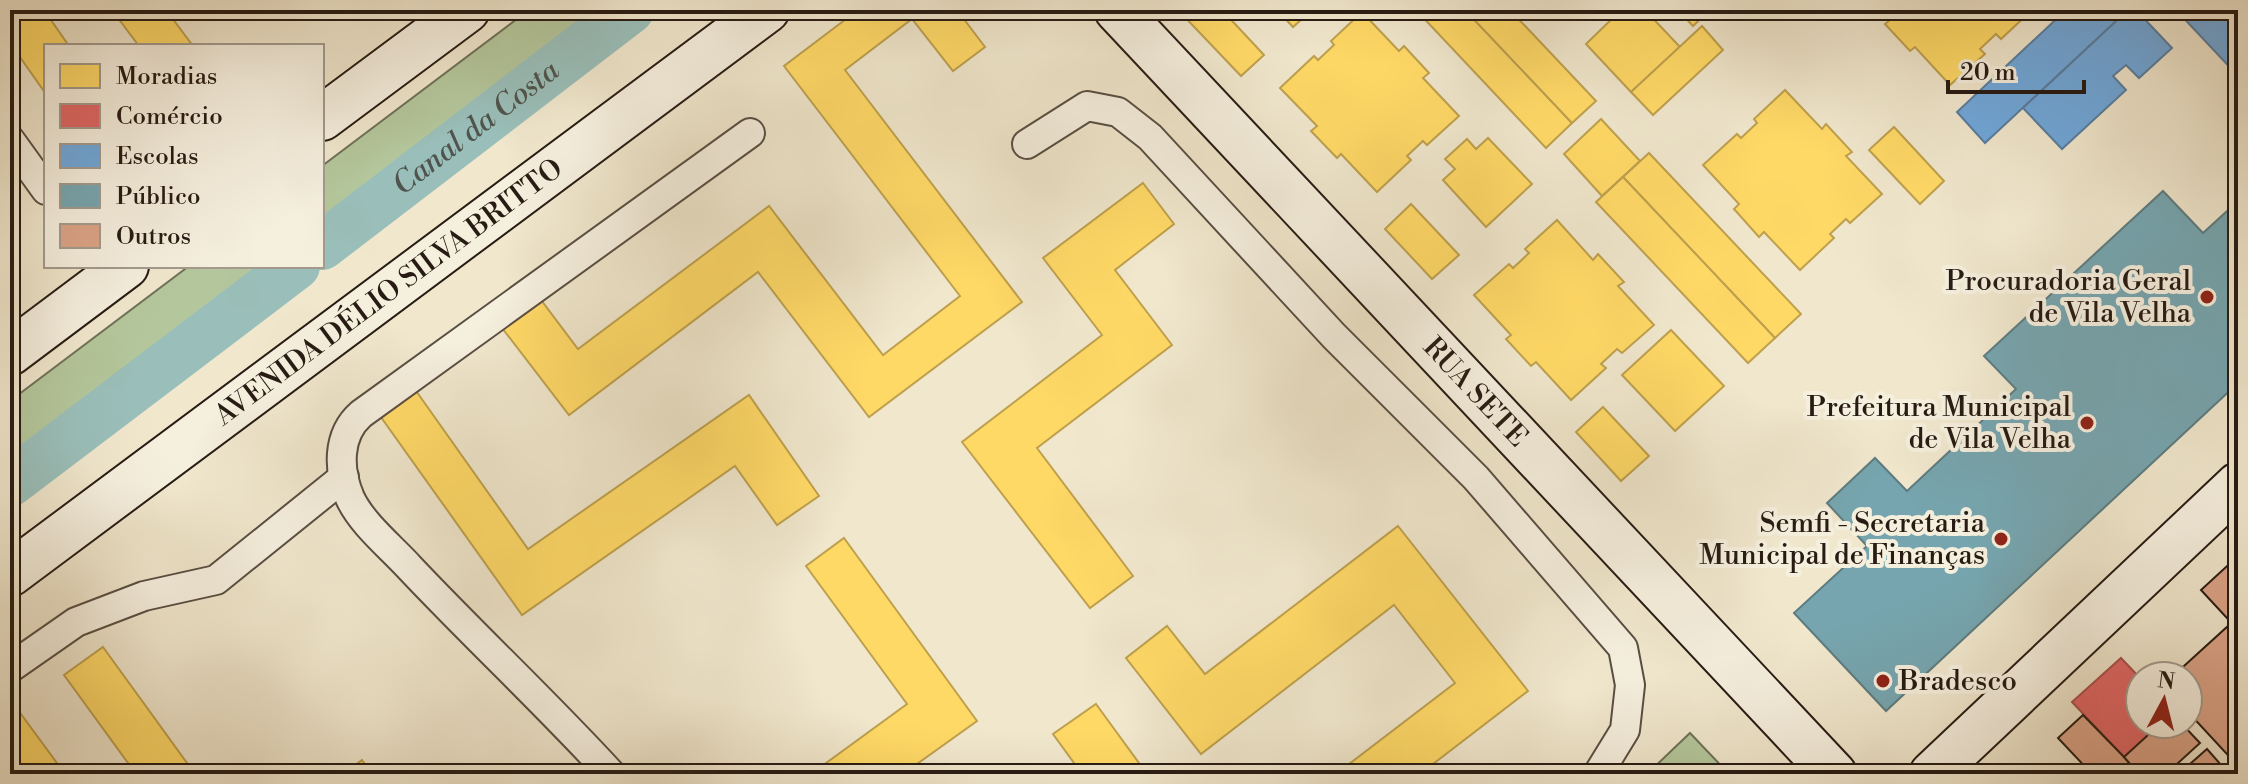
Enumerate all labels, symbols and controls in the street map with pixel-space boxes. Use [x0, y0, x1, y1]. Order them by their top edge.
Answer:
legend [44, 44, 324, 268]
scale bar [1948, 44, 2084, 94]
water label: Canal da Costa [385, 52, 567, 204]
text: 20 m [1960, 58, 2016, 88]
text: Moradias [116, 62, 217, 92]
text: Comércio [116, 102, 223, 132]
text: Escolas [116, 142, 198, 172]
street label: AVENIDA DÉLIO SILVA BRITTO [207, 151, 570, 434]
text: Público [116, 182, 201, 212]
text: Outros [116, 222, 191, 252]
place label: Procuradoria Geral de Vila Velha [1945, 264, 2192, 331]
marker: Procuradoria Geral de Vila Velha [2198, 288, 2216, 306]
street label: RUA SETE [1416, 330, 1535, 454]
place label: Prefeitura Municipal de Vila Velha [1807, 390, 2072, 457]
marker: Prefeitura Municipal de Vila Velha [2078, 414, 2096, 432]
place label: Semfi - Secretaria Municipal de Finanças [1699, 506, 1986, 573]
marker: Semfi - Secretaria Municipal de Finanças [1992, 530, 2010, 548]
north arrow [2124, 660, 2204, 740]
place label: Bradesco [1898, 664, 2017, 699]
text: N [2156, 667, 2177, 696]
marker: Bradesco [1874, 672, 1892, 690]

